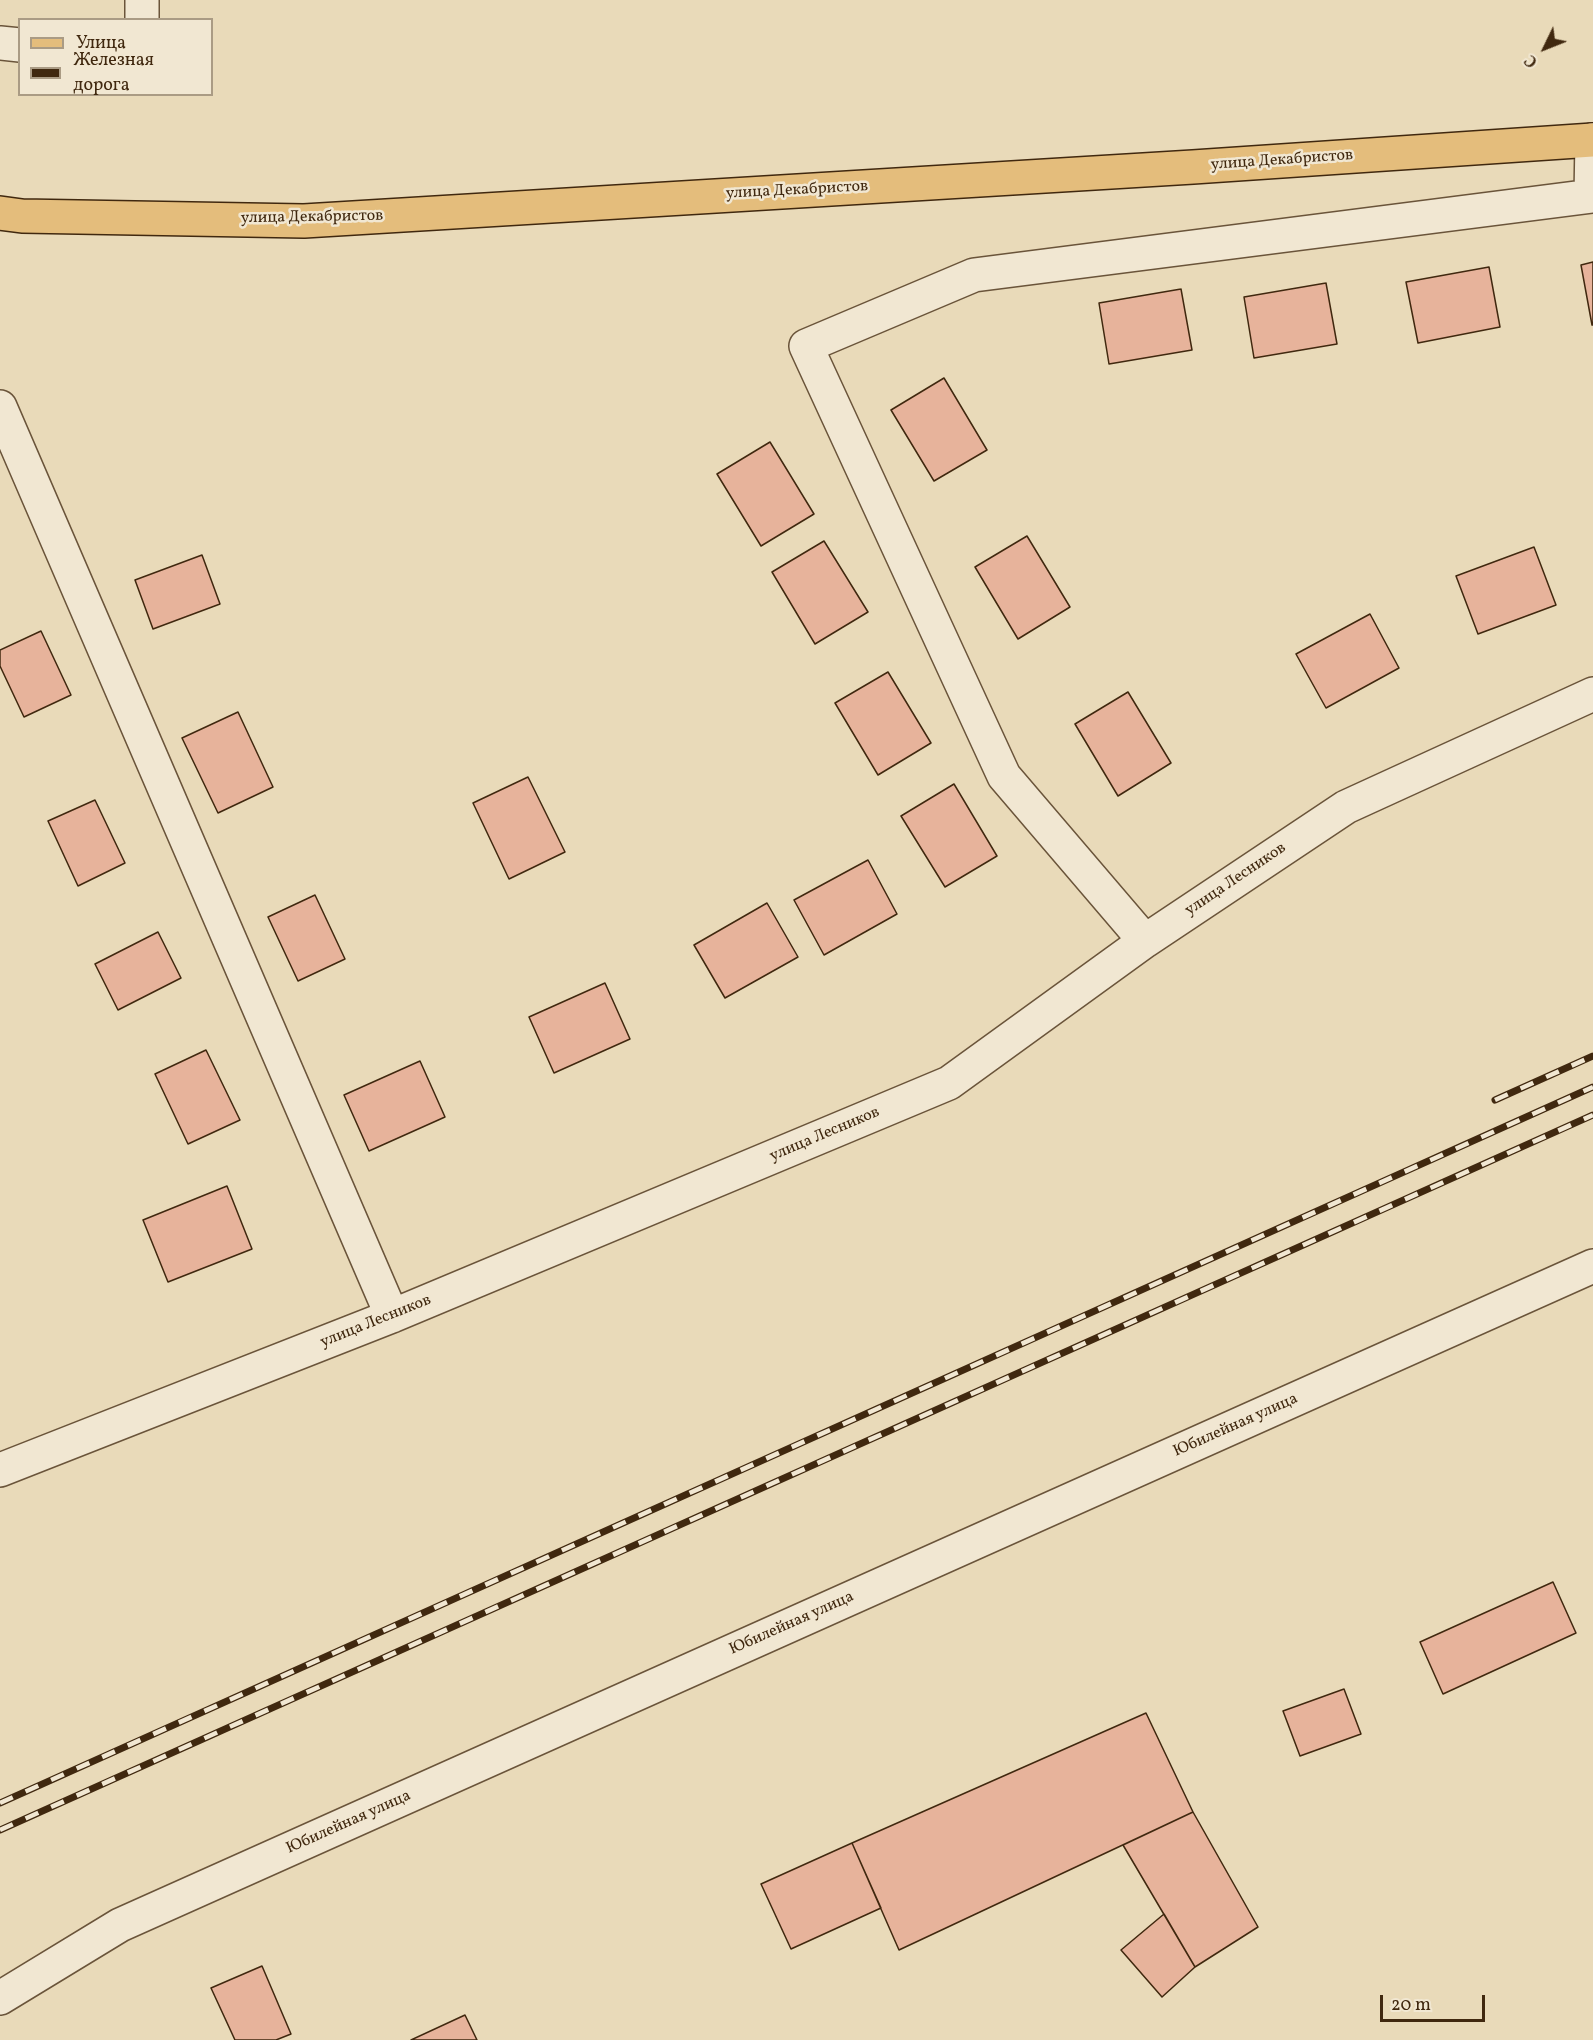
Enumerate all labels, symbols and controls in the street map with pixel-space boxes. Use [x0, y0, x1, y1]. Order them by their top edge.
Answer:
legend [18, 18, 213, 96]
north arrow [1515, 18, 1575, 78]
text: Улица [76, 31, 126, 56]
text: Железная дорога [73, 48, 154, 98]
text: С [1520, 49, 1543, 72]
street label: улица Декабристов [1210, 146, 1354, 176]
street label: улица Декабристов [725, 178, 869, 204]
street label: улица Декабристов [241, 207, 383, 229]
street label: улица Лесников [1182, 839, 1290, 921]
street label: улица Лесников [767, 1103, 883, 1167]
street label: улица Лесников [318, 1291, 434, 1353]
street label: Юбилейная улица [1171, 1390, 1301, 1462]
street label: Юбилейная улица [727, 1588, 857, 1660]
street label: Юбилейная улица [284, 1787, 414, 1859]
scale bar [1383, 1983, 1488, 2021]
text: 20 m [1391, 1993, 1431, 2018]

